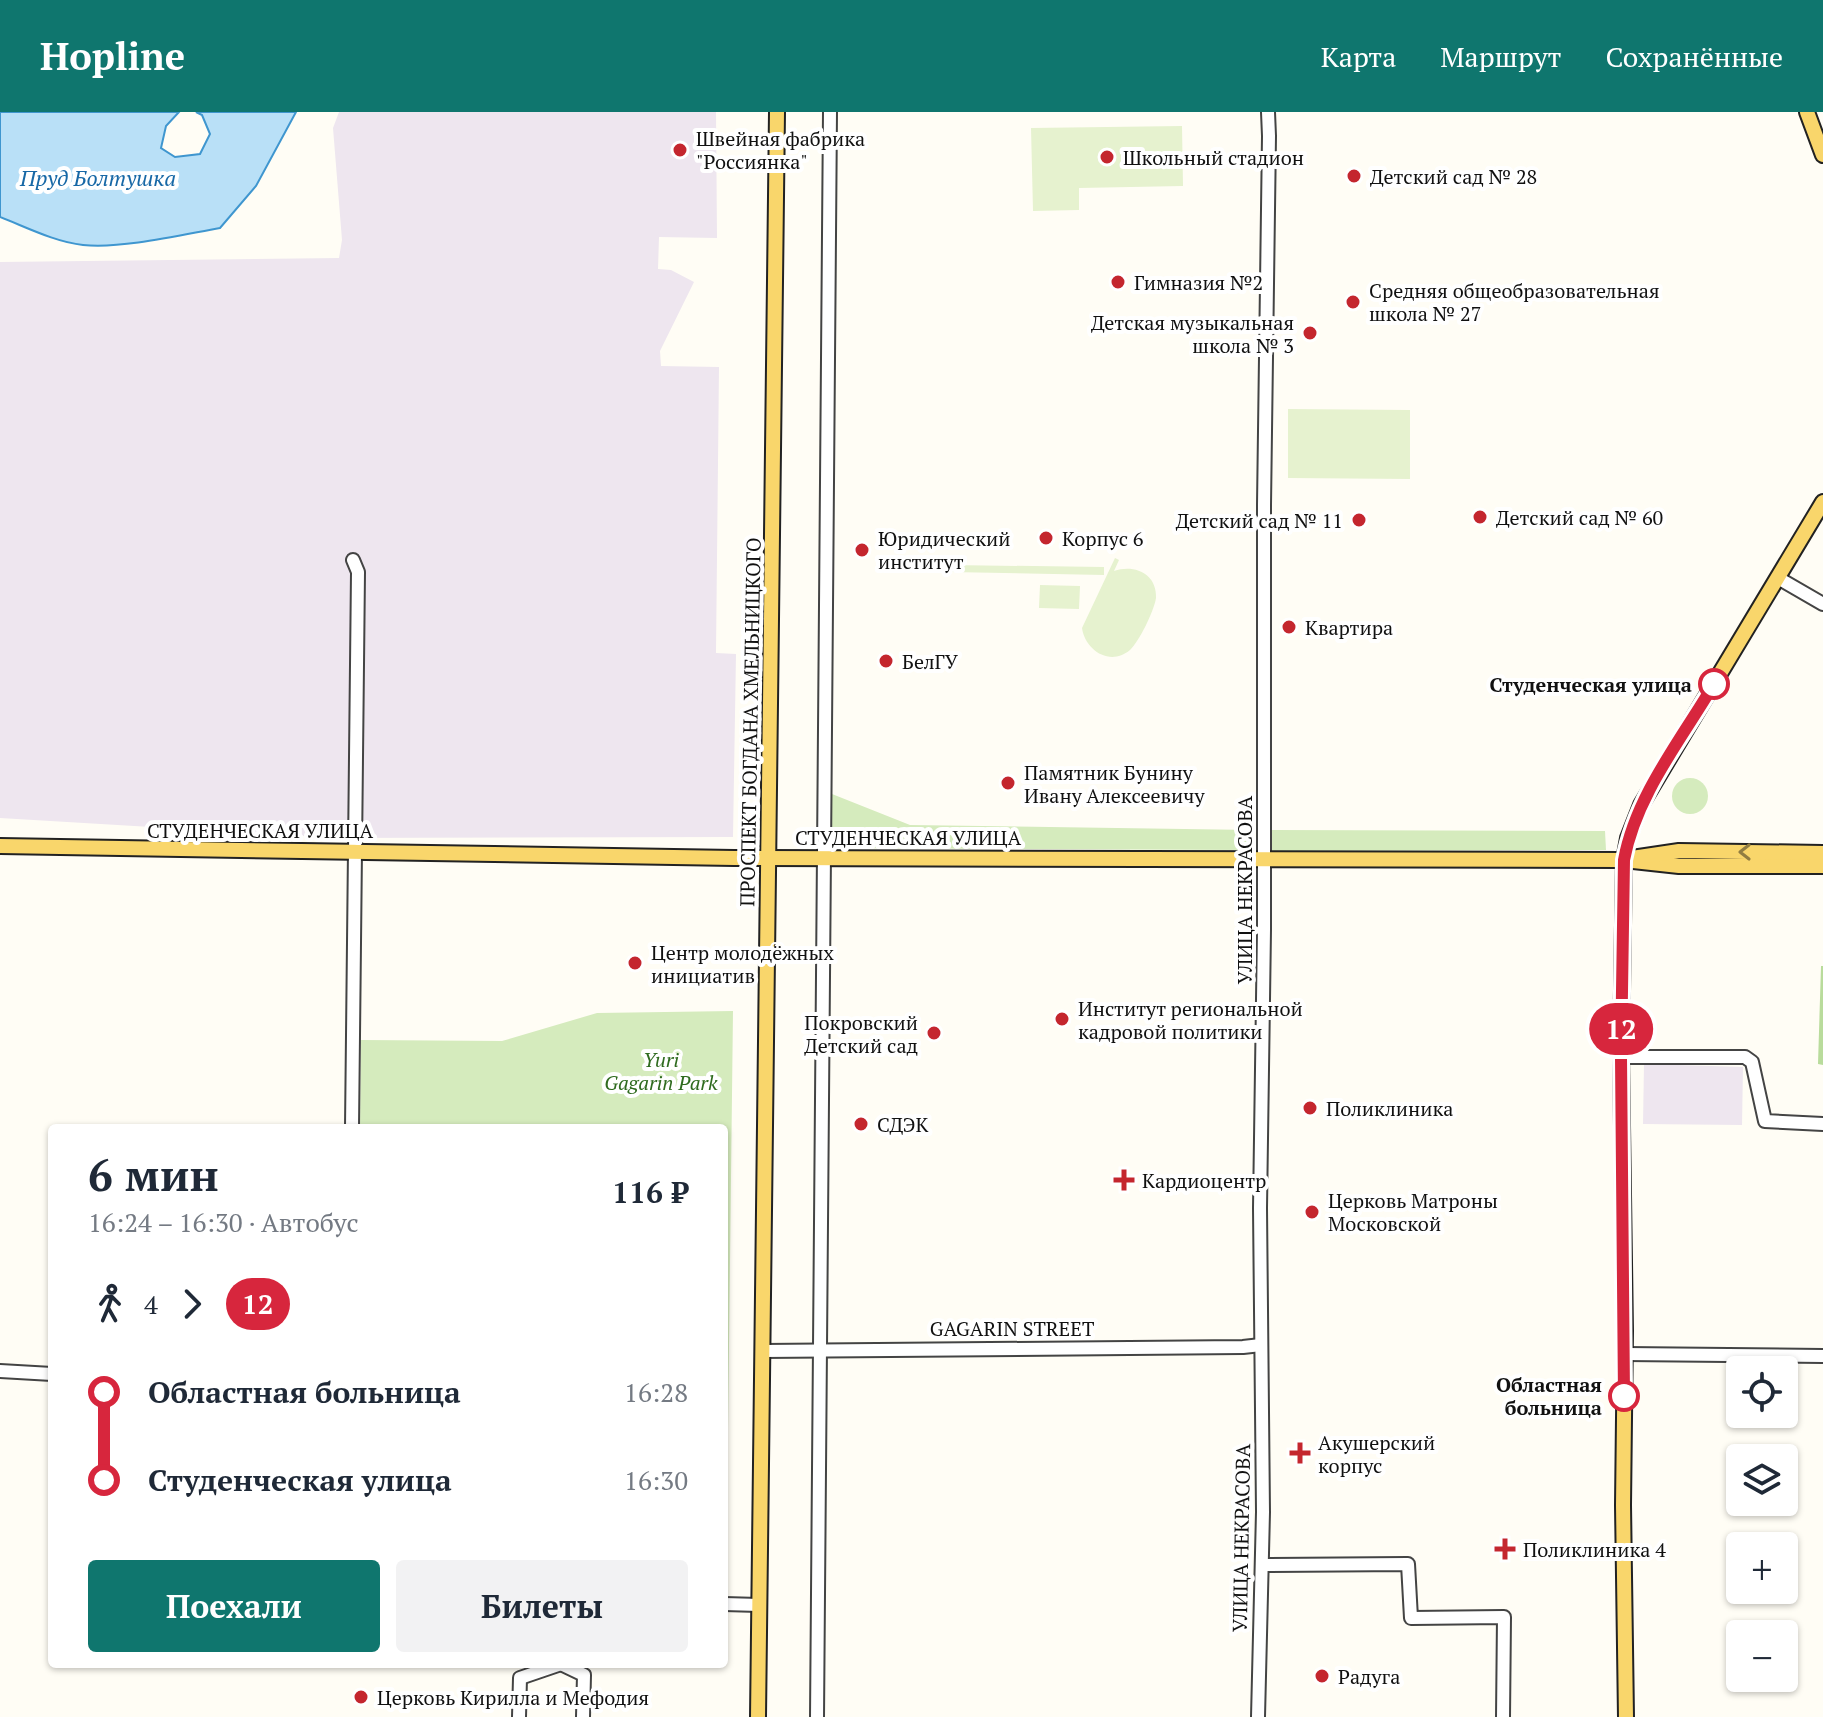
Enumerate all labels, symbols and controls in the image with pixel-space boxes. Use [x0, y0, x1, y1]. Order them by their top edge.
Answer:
text: Hopline [40, 31, 185, 81]
text: Карта [1321, 38, 1396, 75]
text: Маршрут [1440, 38, 1562, 75]
text: Сохранённые [1606, 38, 1783, 75]
place label: Швейная фабрика "Россиянка" [696, 125, 865, 175]
marker: Швейная фабрика "Россиянка" [671, 141, 689, 159]
place label: Школьный стадион [1123, 144, 1304, 171]
marker: Школьный стадион [1098, 148, 1116, 166]
water label: Пруд Болтушка [19, 163, 176, 192]
place label: Детский сад № 28 [1370, 163, 1537, 190]
marker: Детский сад № 28 [1345, 167, 1363, 185]
place label: Гимназия №2 [1134, 269, 1263, 296]
marker: Гимназия №2 [1109, 273, 1127, 291]
place label: Средняя общеобразовательная школа № 27 [1369, 277, 1660, 327]
marker: Средняя общеобразовательная школа № 27 [1344, 293, 1362, 311]
place label: Детская музыкальная школа № 3 [1091, 309, 1294, 359]
marker: Детская музыкальная школа № 3 [1301, 324, 1319, 342]
place label: Детский сад № 60 [1496, 504, 1663, 531]
place label: Детский сад № 11 [1176, 507, 1343, 534]
marker: Детский сад № 60 [1471, 508, 1489, 526]
marker: Детский сад № 11 [1350, 511, 1368, 529]
place label: Юридический институт [878, 525, 1010, 575]
place label: Корпус 6 [1062, 525, 1144, 552]
marker: Корпус 6 [1037, 529, 1055, 547]
street label: ПРОСПЕКТ БОГДАНА ХМЕЛЬНИЦКОГО [733, 537, 767, 907]
marker: Юридический институт [853, 541, 871, 559]
place label: Квартира [1305, 614, 1393, 641]
marker: Квартира [1280, 618, 1298, 636]
place label: БелГУ [902, 648, 959, 675]
marker: БелГУ [877, 652, 895, 670]
marker: Студенческая улица [1699, 669, 1729, 699]
place label: Студенческая улица [1490, 671, 1692, 698]
place label: Памятник Бунину Ивану Алексеевичу [1024, 759, 1205, 809]
marker: Памятник Бунину Ивану Алексеевичу [999, 774, 1017, 792]
street label: УЛИЦА НЕКРАСОВА [1231, 795, 1258, 984]
street label: СТУДЕНЧЕСКАЯ УЛИЦА [147, 817, 373, 844]
street label: СТУДЕНЧЕСКАЯ УЛИЦА [795, 824, 1021, 851]
one-way arrow [1738, 843, 1751, 861]
place label: Центр молодёжных инициатив [651, 939, 834, 989]
marker: Центр молодёжных инициатив [626, 954, 644, 972]
place label: Институт региональной кадровой политики [1078, 995, 1303, 1045]
line badge: 12 [1585, 1003, 1657, 1055]
place label: Покровский Детский сад [804, 1009, 918, 1059]
marker: Институт региональной кадровой политики [1053, 1010, 1071, 1028]
text: 12 [1605, 1010, 1637, 1047]
marker: Покровский Детский сад [925, 1024, 943, 1042]
park label: Yuri Gagarin Park [604, 1046, 718, 1096]
place label: Поликлиника [1326, 1095, 1453, 1122]
marker: Поликлиника [1301, 1099, 1319, 1117]
place label: СДЭК [877, 1111, 928, 1138]
marker: СДЭК [852, 1115, 870, 1133]
text: 6 мин [88, 1145, 219, 1204]
place label: Кардиоцентр [1142, 1167, 1266, 1194]
marker: Кардиоцентр [1113, 1169, 1135, 1191]
text: 116 ₽ [612, 1172, 688, 1212]
place label: Церковь Матроны Московской [1328, 1187, 1498, 1237]
marker: Церковь Матроны Московской [1303, 1203, 1321, 1221]
text: 16:24 – 16:30 · Автобус [88, 1205, 359, 1239]
icon: walk [88, 1282, 132, 1326]
icon: forward [170, 1282, 214, 1326]
text: 12 [242, 1285, 274, 1322]
text: 4 [144, 1287, 158, 1321]
street label: GAGARIN STREET [930, 1315, 1094, 1342]
map controls [1726, 1356, 1798, 1692]
button: locate [1726, 1356, 1798, 1428]
place label: Областная больница [1496, 1371, 1602, 1421]
text: Областная больница [148, 1372, 461, 1412]
text: 16:28 [624, 1375, 688, 1409]
marker: Областная больница [1609, 1381, 1639, 1411]
place label: Акушерский корпус [1318, 1429, 1435, 1479]
marker: Акушерский корпус [1289, 1442, 1311, 1464]
street label: УЛИЦА НЕКРАСОВА [1226, 1443, 1256, 1632]
button: layers [1726, 1444, 1798, 1516]
text: Студенческая улица [148, 1460, 452, 1500]
text: 16:30 [624, 1463, 688, 1497]
button: + [1726, 1532, 1798, 1604]
place label: Поликлиника 4 [1523, 1536, 1666, 1563]
marker: Поликлиника 4 [1494, 1538, 1516, 1560]
button: Поехали [88, 1560, 380, 1652]
button: Билеты [396, 1560, 688, 1652]
button: − [1726, 1620, 1798, 1692]
place label: Радуга [1338, 1663, 1400, 1690]
marker: Радуга [1313, 1667, 1331, 1685]
place label: Церковь Кирилла и Мефодия [377, 1684, 649, 1711]
marker: Церковь Кирилла и Мефодия [352, 1688, 370, 1706]

